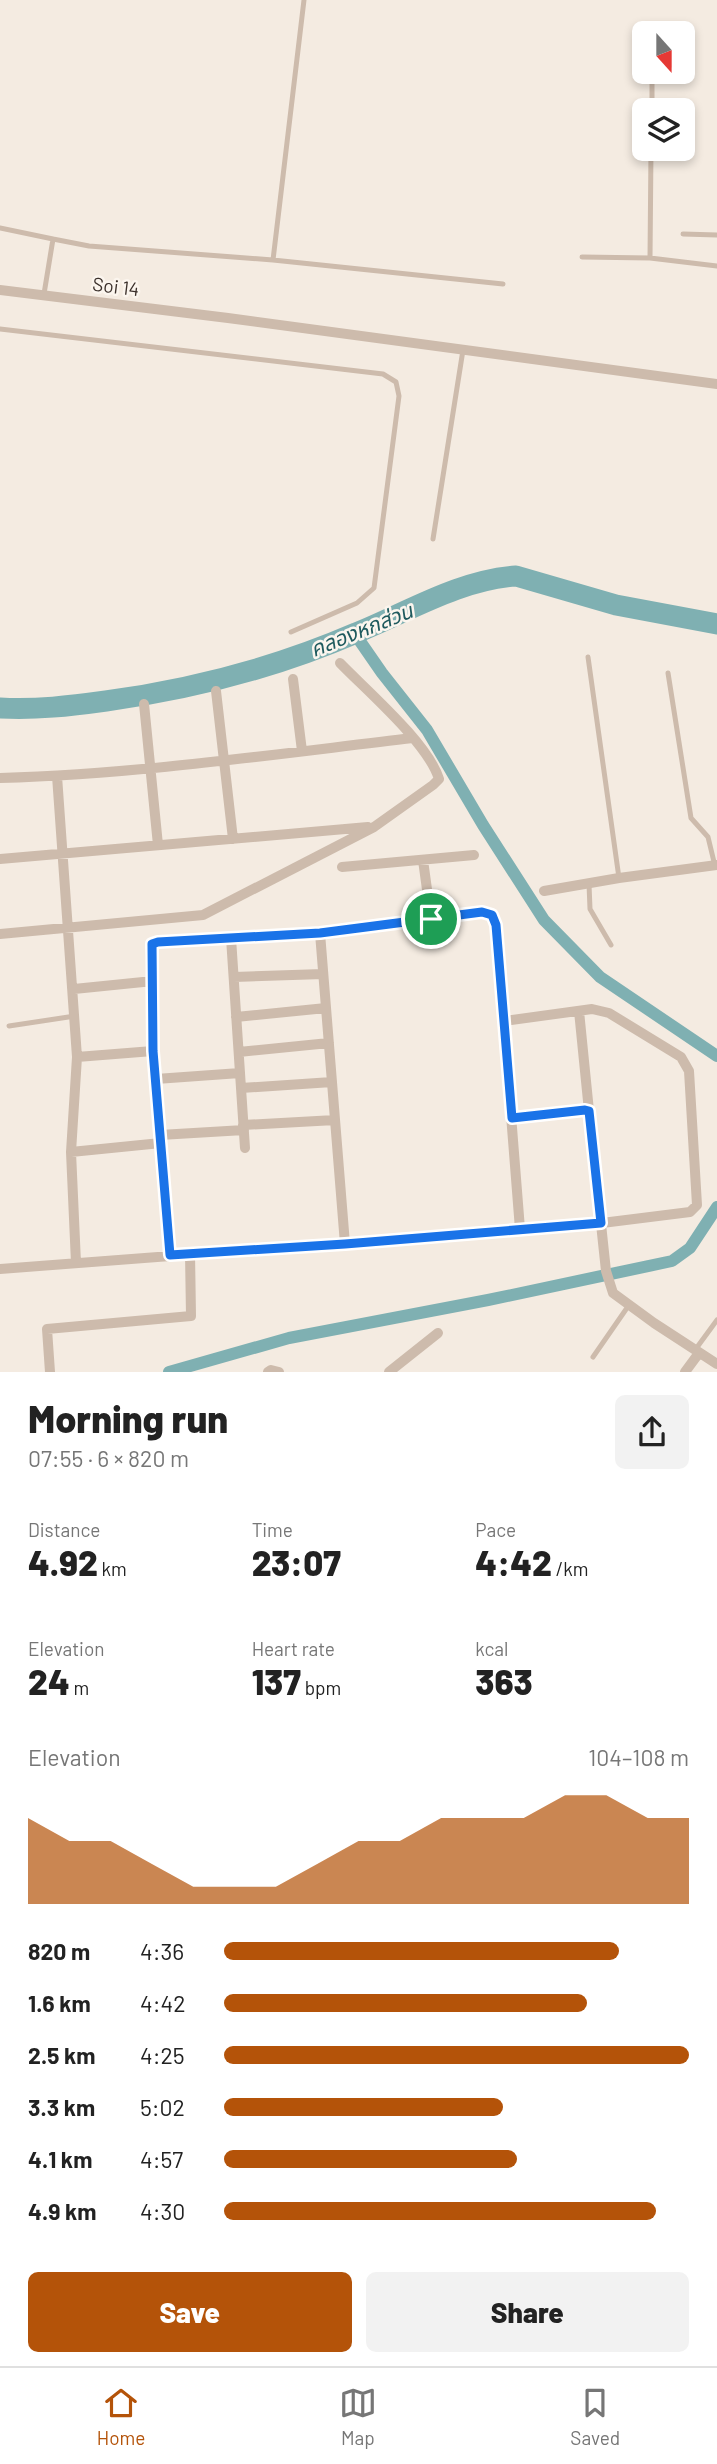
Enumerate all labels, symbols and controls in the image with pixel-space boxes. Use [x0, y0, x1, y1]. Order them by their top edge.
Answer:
north arrow [632, 21, 695, 84]
map controls [632, 21, 695, 161]
button: layers [632, 98, 695, 161]
street label: Soi 14 [91, 272, 141, 300]
water label: คลองหกส่วน [306, 597, 417, 661]
pin [401, 889, 461, 949]
icon: arrive [412, 900, 450, 938]
text: Morning run [28, 1395, 228, 1441]
button: share [615, 1395, 689, 1469]
text: 07:55 · 6 × 820 m [28, 1444, 189, 1472]
text: Distance [28, 1518, 100, 1541]
text: Time [252, 1518, 293, 1541]
text: Pace [475, 1518, 516, 1541]
text: 4.92 [28, 1541, 98, 1583]
text: 23:07 [252, 1541, 341, 1583]
text: 4:42 [475, 1541, 552, 1583]
text: km [98, 1557, 127, 1580]
text: /km [552, 1557, 589, 1580]
text: Elevation [28, 1637, 105, 1660]
text: Heart rate [252, 1637, 335, 1660]
text: kcal [475, 1637, 508, 1660]
text: 24 [28, 1660, 70, 1702]
text: 137 [252, 1660, 301, 1702]
text: 363 [475, 1660, 533, 1702]
text: m [70, 1676, 89, 1699]
text: bpm [301, 1676, 341, 1699]
text: Elevation [28, 1743, 121, 1771]
text: 104–108 m [588, 1743, 689, 1771]
text: 820 m [28, 1937, 90, 1965]
text: 4:36 [140, 1937, 184, 1965]
text: 1.6 km [28, 1989, 91, 2017]
text: 4:42 [140, 1989, 185, 2017]
text: 2.5 km [28, 2041, 96, 2069]
text: 4:25 [140, 2041, 185, 2069]
text: 3.3 km [28, 2093, 95, 2121]
text: 5:02 [140, 2093, 185, 2121]
text: 4.1 km [28, 2145, 92, 2173]
text: 4:57 [140, 2145, 183, 2173]
text: 4.9 km [28, 2197, 96, 2225]
text: 4:30 [140, 2197, 185, 2225]
button: Save [28, 2272, 352, 2352]
button: Share [366, 2272, 689, 2352]
tab: Home [97, 2384, 145, 2449]
tab: Map [339, 2384, 377, 2449]
tab: Saved [570, 2384, 620, 2449]

